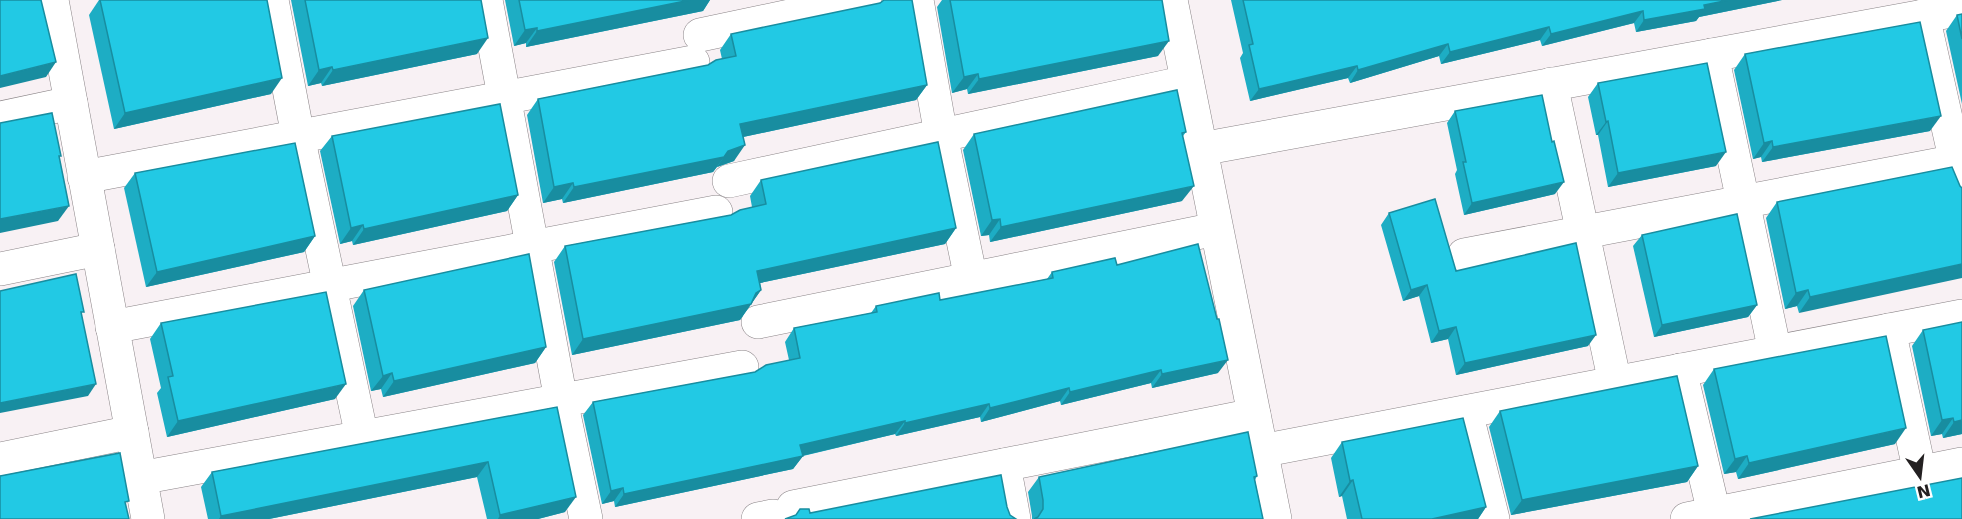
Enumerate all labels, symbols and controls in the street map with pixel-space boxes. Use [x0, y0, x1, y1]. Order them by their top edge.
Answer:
north arrow [1890, 447, 1950, 507]
text: N [1915, 480, 1932, 502]

